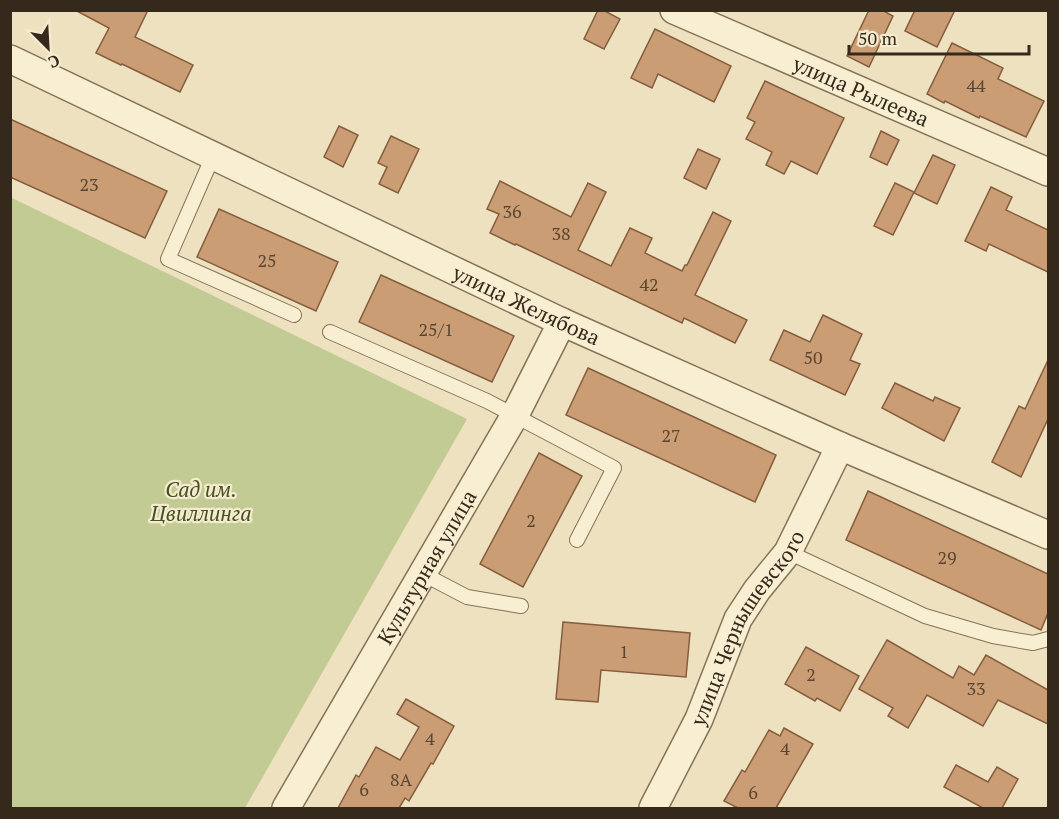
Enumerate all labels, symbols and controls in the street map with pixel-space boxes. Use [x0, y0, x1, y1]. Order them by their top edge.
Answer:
north arrow [18, 18, 78, 78]
scale bar [849, 18, 1029, 56]
text: 50 m [858, 26, 898, 50]
street label: улица Рылеева [788, 49, 934, 133]
text: С [45, 50, 63, 74]
house number: 44 [966, 73, 986, 97]
house number: 23 [79, 172, 99, 196]
house number: 36 [502, 199, 522, 223]
house number: 38 [551, 221, 571, 245]
house number: 25 [257, 248, 277, 272]
street label: улица Желябова [447, 258, 605, 351]
house number: 42 [639, 272, 659, 296]
house number: 25/1 [419, 317, 453, 341]
house number: 50 [803, 345, 823, 369]
house number: 27 [661, 423, 681, 447]
park label: Сад им. Цвиллинга [150, 475, 251, 527]
street label: Культурная улица [370, 484, 483, 649]
house number: 2 [526, 508, 536, 532]
street label: улица Чернышевского [683, 526, 811, 732]
house number: 29 [937, 545, 957, 569]
house number: 1 [619, 639, 629, 663]
house number: 2 [806, 662, 816, 686]
house number: 33 [966, 676, 986, 700]
house number: 4 [425, 726, 435, 750]
house number: 4 [780, 736, 790, 760]
house number: 8А [390, 767, 413, 791]
house number: 6 [359, 777, 369, 801]
house number: 6 [748, 780, 758, 804]

